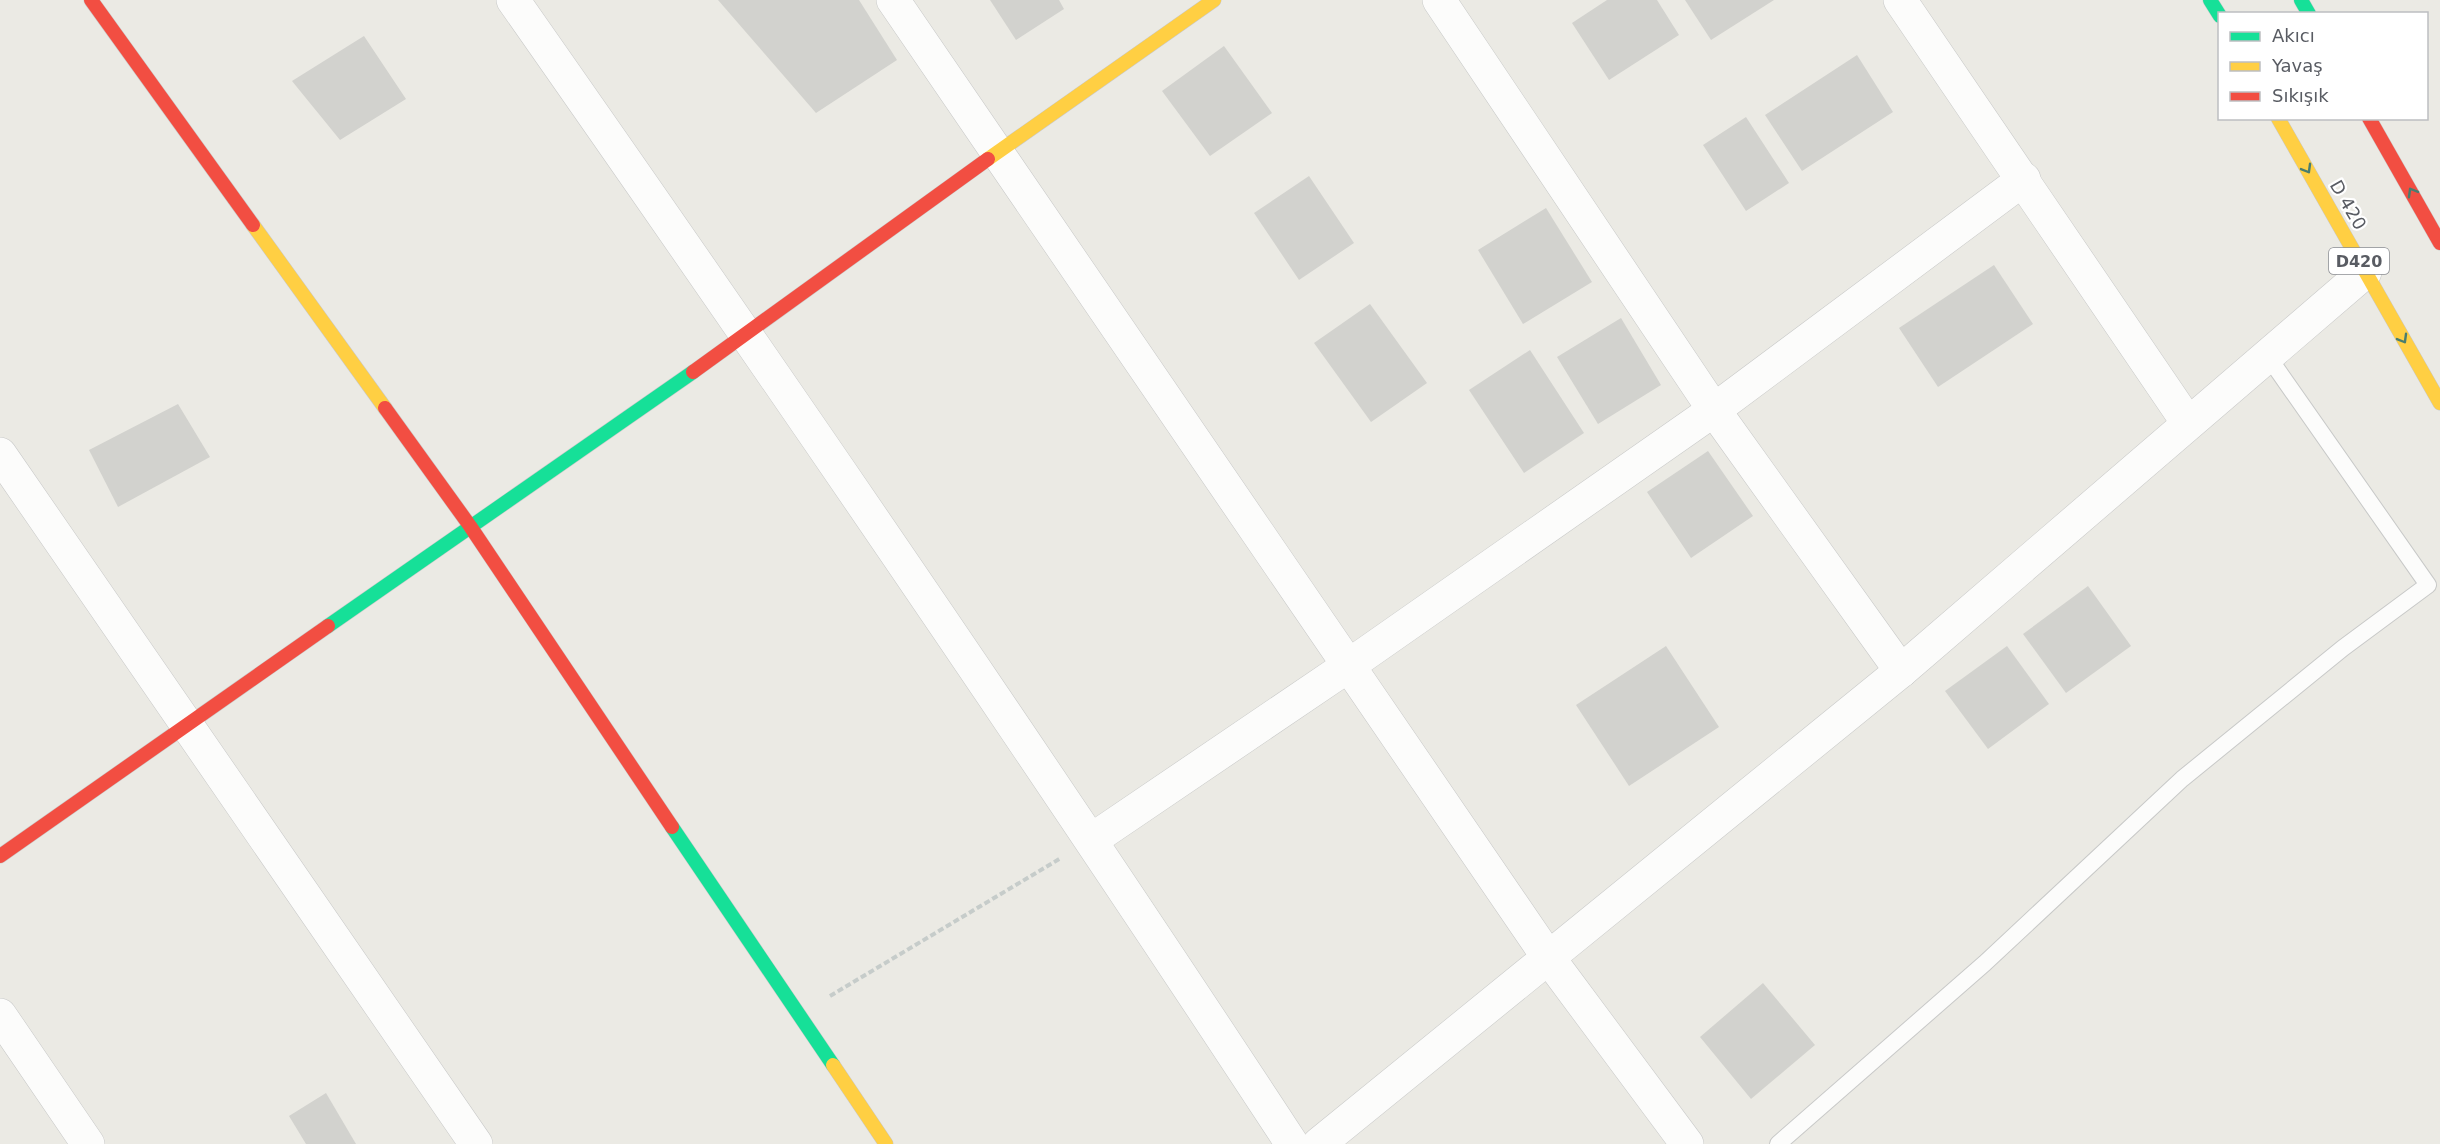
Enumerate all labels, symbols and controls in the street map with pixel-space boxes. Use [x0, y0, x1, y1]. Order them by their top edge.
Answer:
legend [2218, 12, 2428, 120]
text: Akıcı [2272, 25, 2315, 46]
text: Yavaş [2271, 55, 2323, 76]
text: Sıkışık [2272, 85, 2329, 106]
one-way arrow [2299, 163, 2311, 173]
street label: D 420 [2326, 176, 2371, 233]
one-way arrow [2407, 188, 2419, 198]
road number: D420 [2329, 248, 2389, 274]
one-way arrow [2396, 333, 2408, 343]

